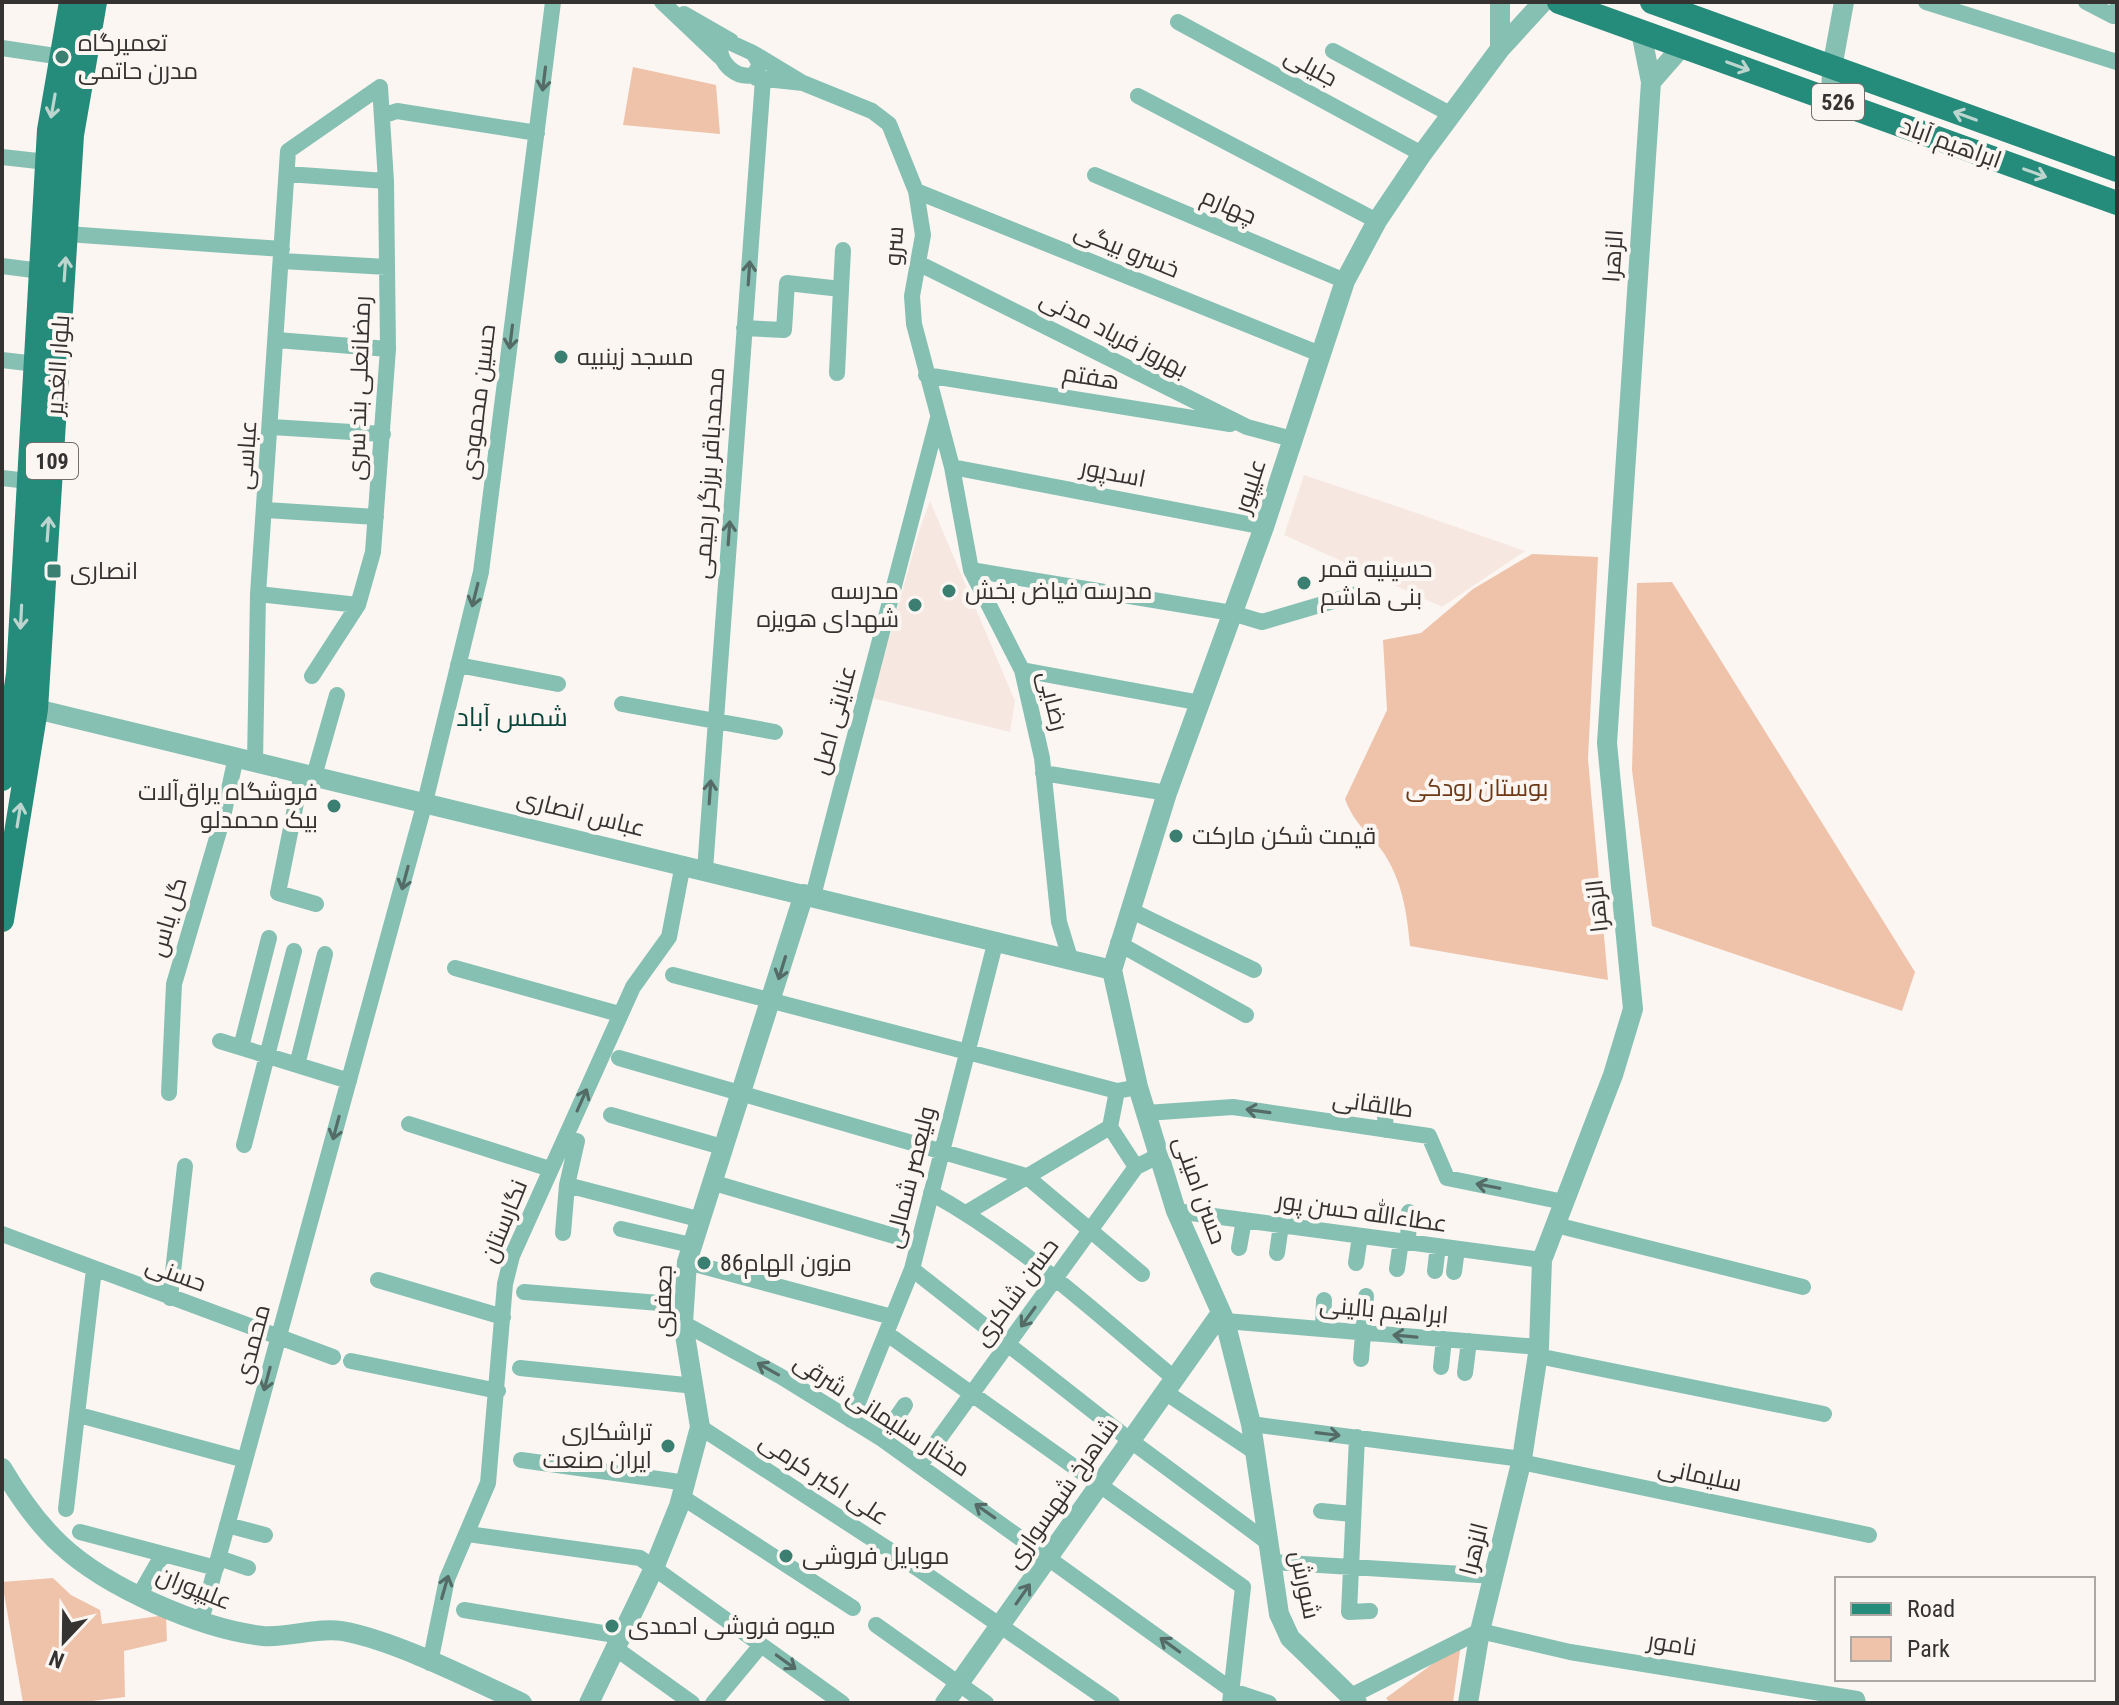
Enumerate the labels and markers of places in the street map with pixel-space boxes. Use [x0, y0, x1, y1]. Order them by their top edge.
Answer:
place label: تعمیرگاه مدرن حاتمی [78, 29, 198, 85]
marker: تعمیرگاه مدرن حاتمی [53, 48, 71, 66]
place label: مسجد زینبیه [577, 343, 694, 371]
marker: مسجد زینبیه [552, 348, 570, 366]
place label: حسینیه قمر بنی هاشم [1318, 555, 1432, 613]
place label: انصاری [70, 557, 138, 585]
marker: انصاری [45, 562, 63, 580]
marker: حسینیه قمر بنی هاشم [1295, 574, 1313, 592]
place label: مدرسه شهدای هویزه [756, 577, 899, 633]
place label: مدرسه فیاض بخش [965, 577, 1152, 605]
marker: مدرسه فیاض بخش [940, 582, 958, 600]
marker: مدرسه شهدای هویزه [906, 596, 924, 614]
place label: فروشگاه یراق‌آلات بیک محمدلو [138, 778, 318, 834]
marker: فروشگاه یراق‌آلات بیک محمدلو [325, 797, 343, 815]
place label: قیمت شکن مارکت [1192, 822, 1376, 850]
marker: قیمت شکن مارکت [1167, 827, 1185, 845]
place label: مزون الهام86 [720, 1249, 852, 1279]
marker: مزون الهام86 [695, 1254, 713, 1272]
place label: تراشکاری ایران صنعت [542, 1418, 653, 1474]
marker: تراشکاری ایران صنعت [659, 1437, 677, 1455]
place label: موبایل فروشی [802, 1542, 949, 1570]
marker: موبایل فروشی [777, 1547, 795, 1565]
place label: میوه فروشی احمدی [628, 1612, 836, 1640]
marker: میوه فروشی احمدی [603, 1617, 621, 1635]

